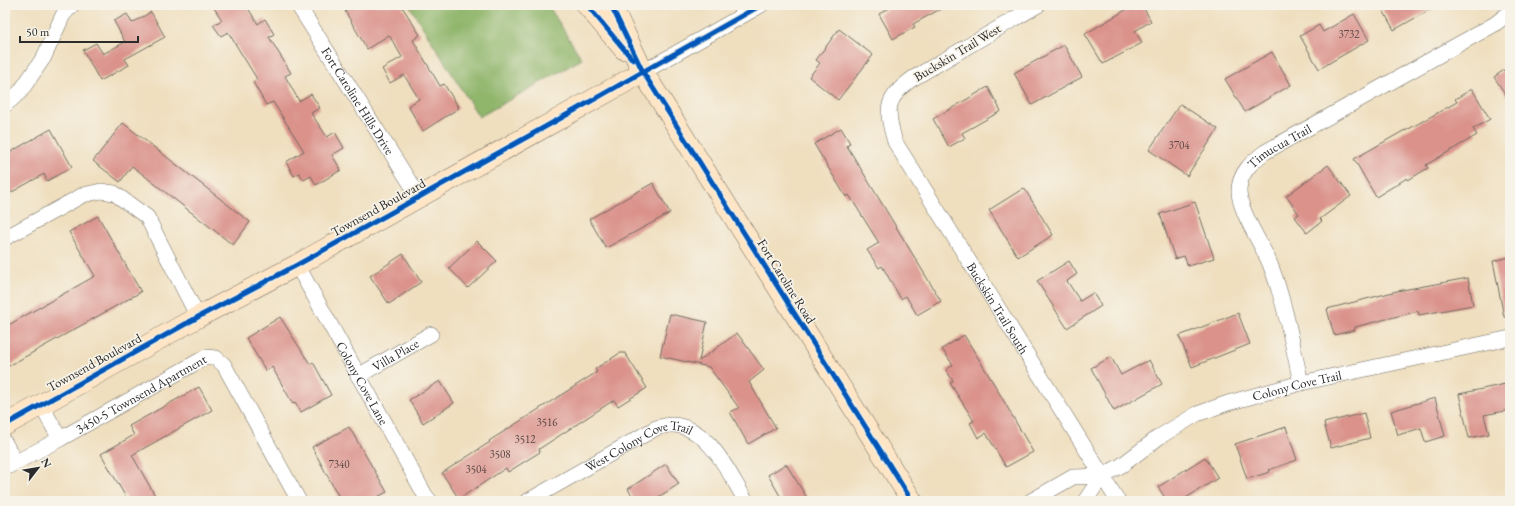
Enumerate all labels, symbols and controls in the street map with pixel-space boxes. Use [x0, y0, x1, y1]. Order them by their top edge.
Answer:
scale bar [20, 18, 138, 44]
street label: Buckskin Trail West [911, 20, 1004, 85]
text: 50 m [26, 24, 50, 40]
house number: 3732 [1338, 27, 1360, 41]
street label: Fort Caroline Hills Drive [318, 44, 398, 158]
street label: Timucua Trail [1244, 120, 1314, 172]
house number: 3704 [1168, 138, 1190, 152]
street label: Townsend Boulevard [328, 174, 429, 240]
street label: Fort Caroline Road [754, 236, 820, 327]
street label: Buckskin Trail South [963, 259, 1033, 358]
street label: Townsend Boulevard [44, 329, 145, 395]
street label: Villa Place [369, 335, 422, 375]
street label: Colony Cove Lane [332, 338, 392, 428]
street label: 3450-5 Townsend Apartment [73, 350, 210, 437]
street label: Colony Cove Trail [1250, 366, 1343, 405]
house number: 3516 [536, 415, 558, 429]
street label: West Colony Cove Trail [582, 417, 696, 476]
house number: 3512 [514, 432, 536, 446]
house number: 3508 [489, 447, 511, 461]
north arrow [18, 448, 58, 488]
text: N [38, 455, 55, 470]
house number: 7340 [328, 457, 350, 471]
house number: 3504 [465, 462, 487, 476]

